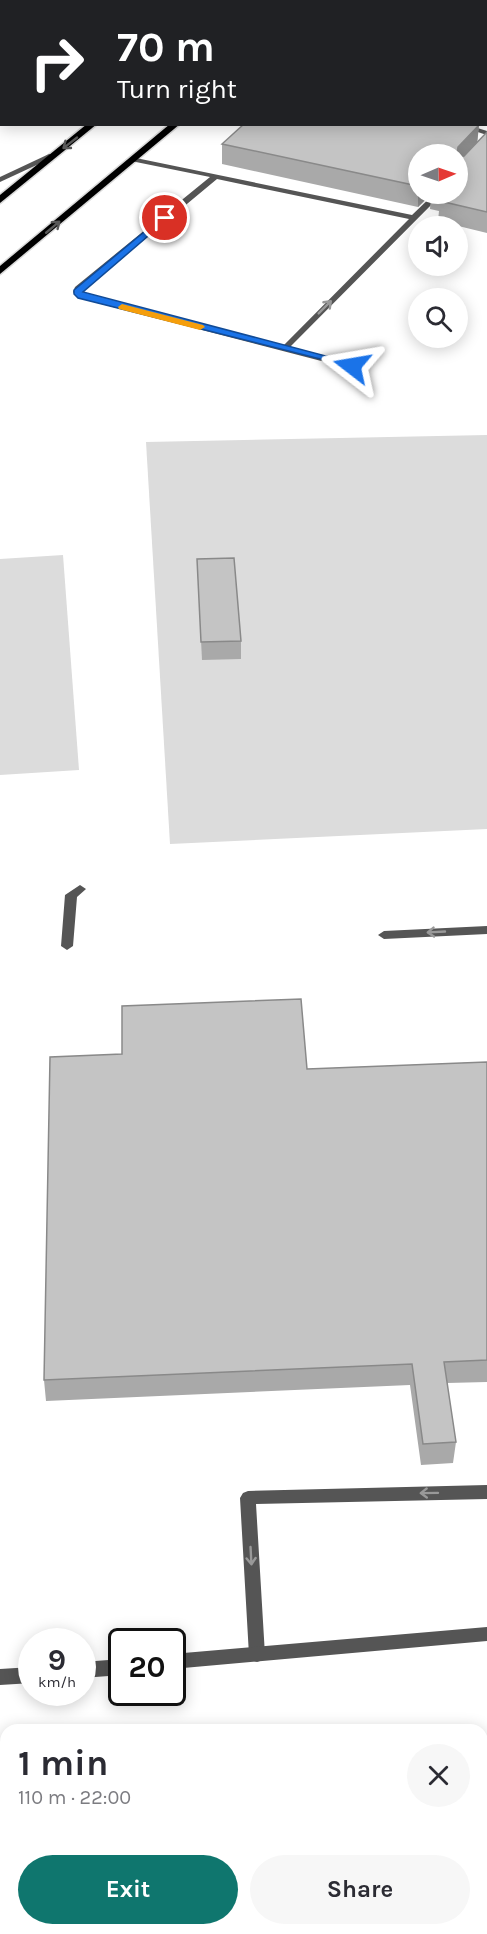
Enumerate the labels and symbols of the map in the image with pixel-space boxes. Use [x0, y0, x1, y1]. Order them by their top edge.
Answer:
one-way arrow [62, 136, 78, 149]
north arrow [408, 144, 468, 204]
pin [139, 192, 190, 243]
one-way arrow [44, 221, 60, 234]
one-way arrow [318, 300, 333, 315]
position arrow [320, 334, 384, 398]
one-way arrow [426, 927, 446, 938]
one-way arrow [419, 1488, 439, 1499]
one-way arrow [246, 1546, 257, 1566]
speed limit sign: 20 [108, 1628, 186, 1706]

